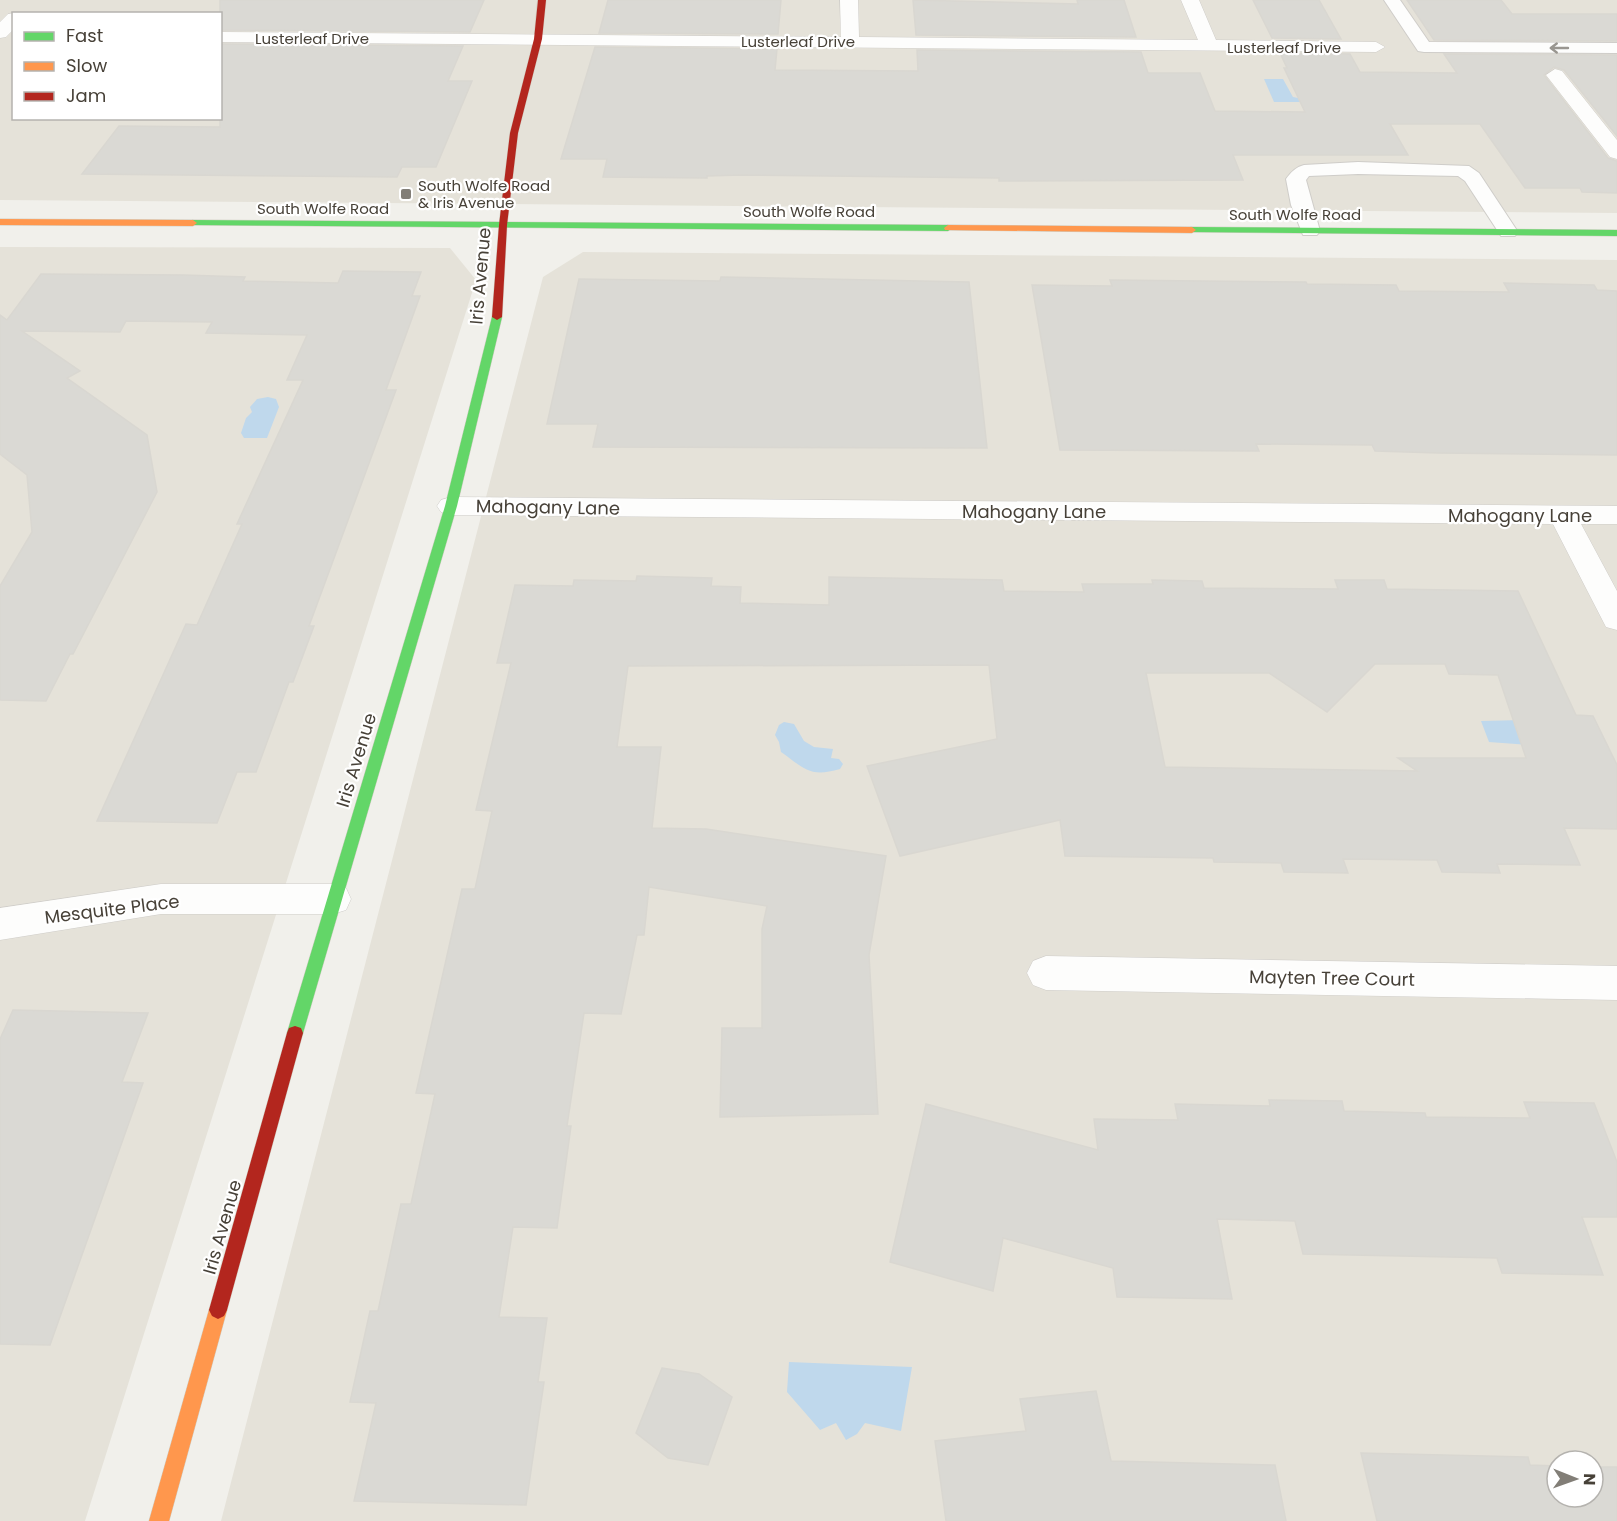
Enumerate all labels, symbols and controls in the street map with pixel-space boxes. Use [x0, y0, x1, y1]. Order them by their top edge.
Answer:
legend [12, 12, 222, 120]
text: Fast [66, 23, 103, 48]
street label: Lusterleaf Drive [255, 28, 369, 49]
street label: Lusterleaf Drive [741, 31, 855, 52]
street label: Lusterleaf Drive [1227, 37, 1341, 58]
one-way arrow [1549, 42, 1569, 54]
text: Slow [66, 53, 108, 78]
text: Jam [66, 83, 106, 108]
place label: South Wolfe Road & Iris Avenue [418, 175, 550, 213]
marker: South Wolfe Road & Iris Avenue [399, 187, 413, 201]
street label: South Wolfe Road [257, 198, 389, 219]
street label: South Wolfe Road [743, 201, 875, 222]
street label: South Wolfe Road [1229, 204, 1361, 225]
street label: Iris Avenue [463, 226, 497, 326]
street label: Mahogany Lane [476, 493, 620, 521]
street label: Mahogany Lane [962, 499, 1106, 524]
street label: Mahogany Lane [1448, 503, 1592, 528]
street label: Iris Avenue [330, 710, 382, 810]
street label: Mesquite Place [43, 888, 181, 930]
street label: Mayten Tree Court [1249, 964, 1415, 992]
street label: Iris Avenue [197, 1177, 247, 1277]
north arrow [1545, 1449, 1605, 1509]
text: N [1578, 1473, 1601, 1485]

